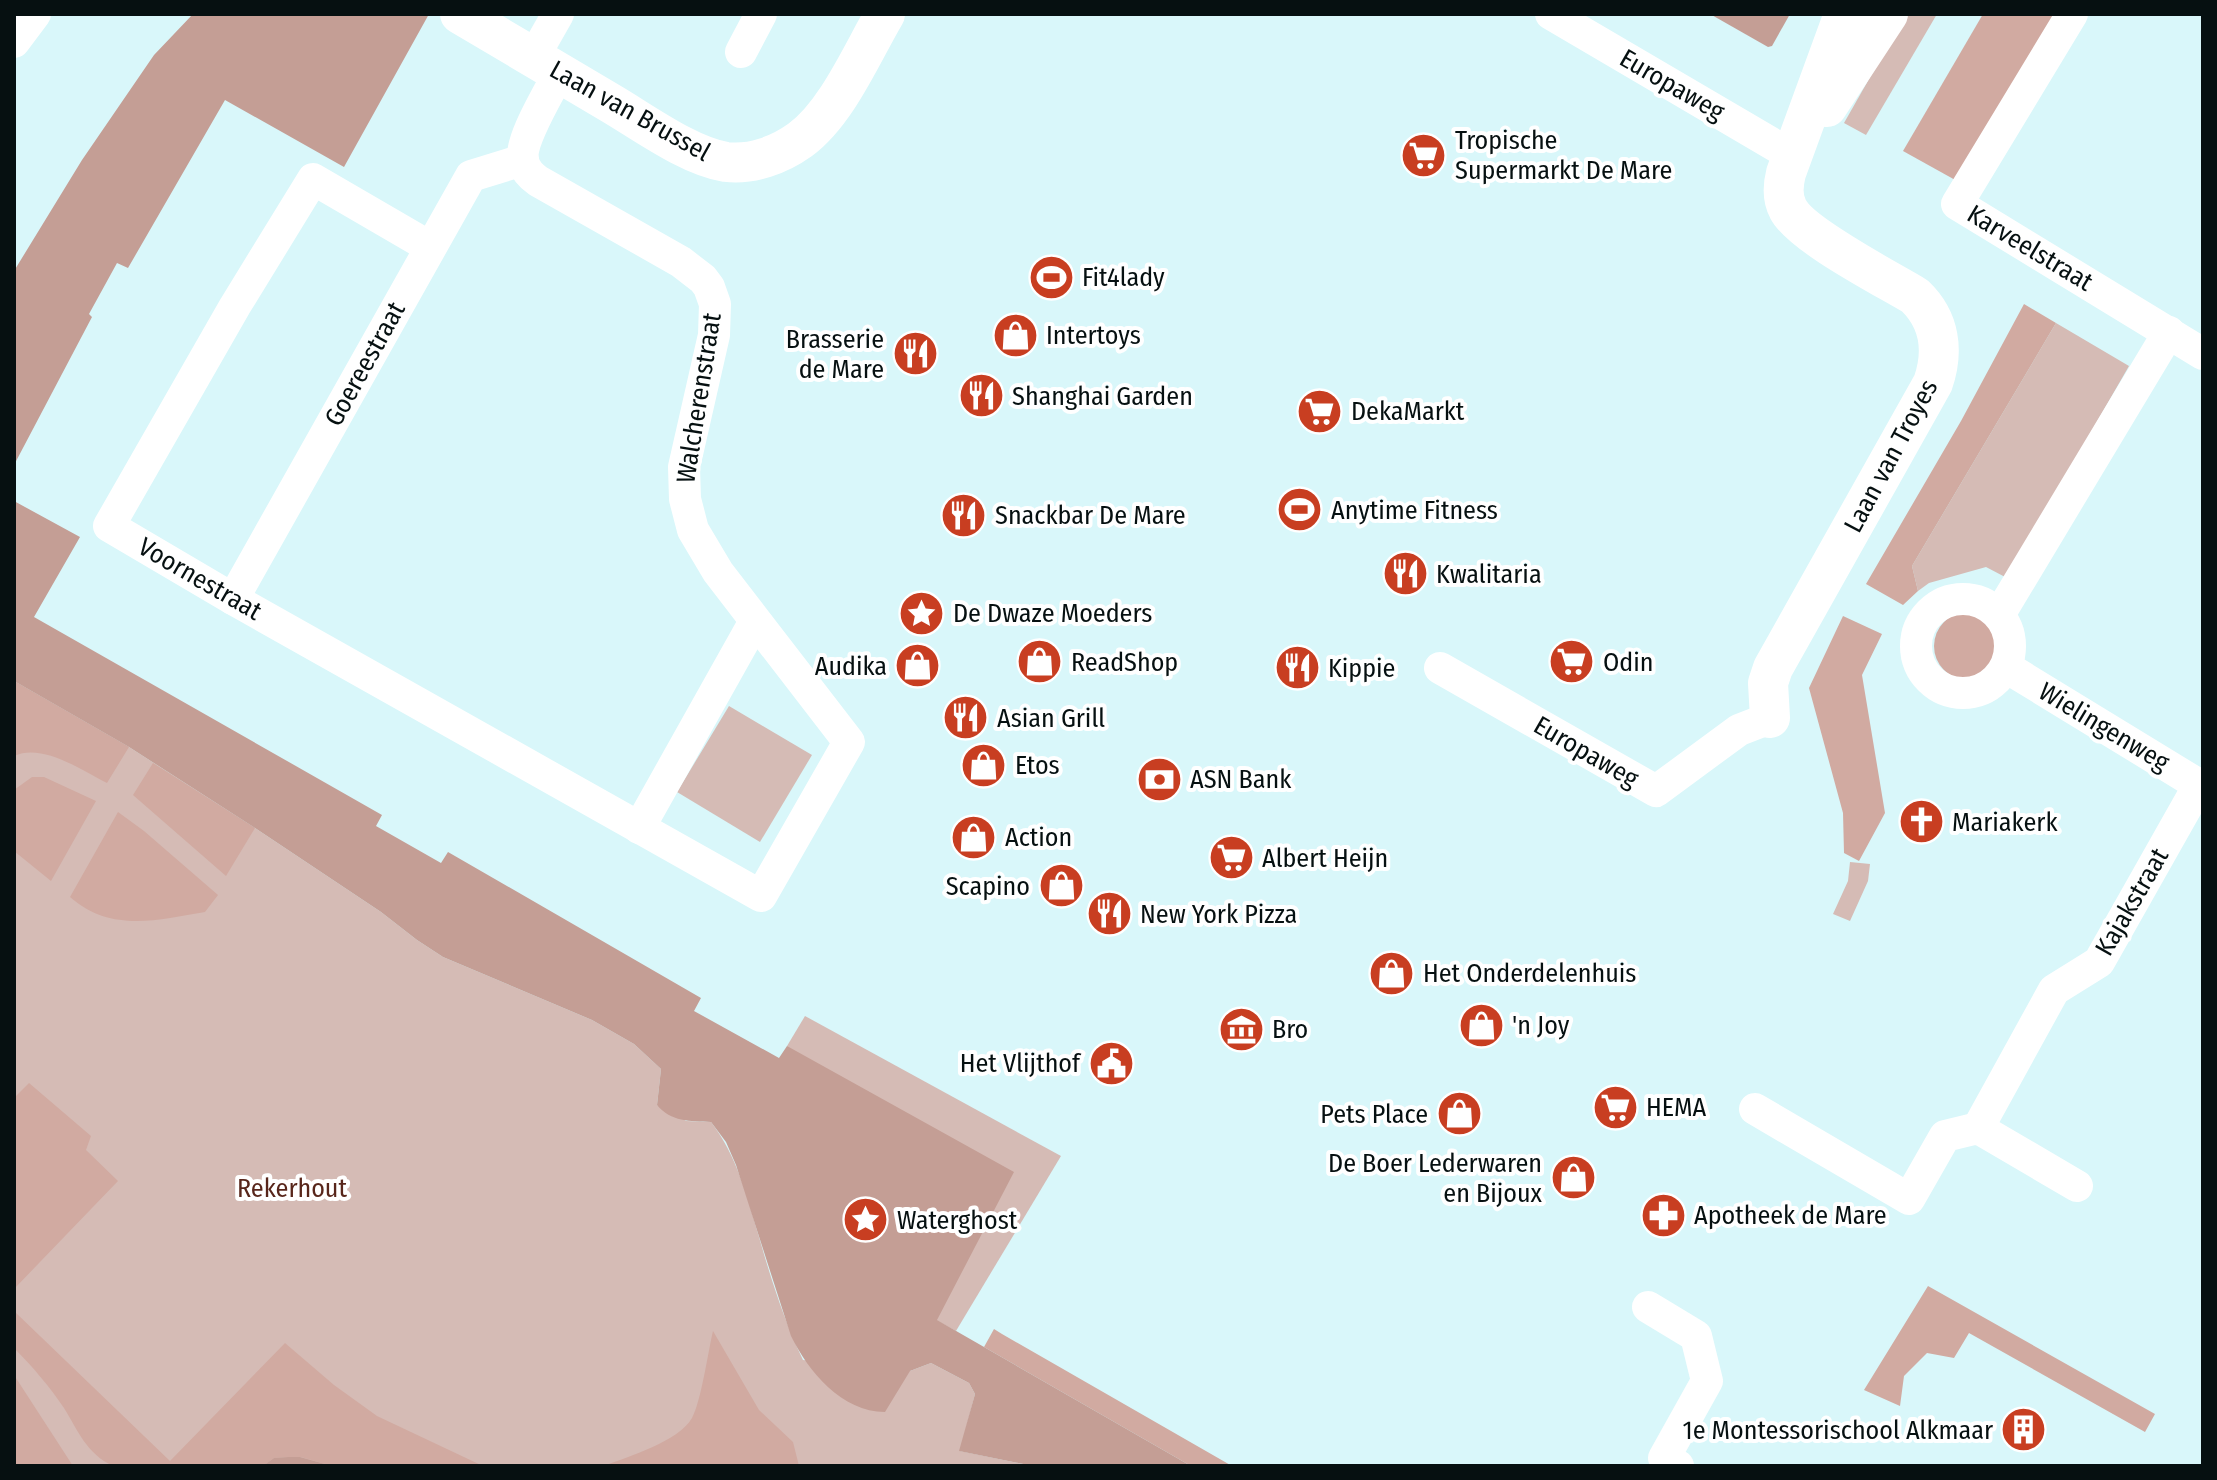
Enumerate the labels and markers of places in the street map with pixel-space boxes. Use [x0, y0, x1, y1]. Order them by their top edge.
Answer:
place label: Tropische Supermarkt De Mare [1455, 125, 1672, 186]
supermarket icon: Tropische Supermarkt De Mare [1400, 131, 1448, 179]
sports icon: Fit4lady [1027, 253, 1075, 301]
place label: Fit4lady [1082, 262, 1165, 293]
shop icon: Intertoys [991, 311, 1039, 359]
place label: Intertoys [1046, 320, 1141, 351]
place label: Brasserie de Mare [786, 324, 884, 385]
restaurant icon: Brasserie de Mare [891, 330, 939, 378]
restaurant icon: Shanghai Garden [957, 372, 1005, 420]
place label: Shanghai Garden [1012, 381, 1193, 412]
supermarket icon: DekaMarkt [1296, 387, 1344, 435]
place label: DekaMarkt [1351, 396, 1465, 427]
sports icon: Anytime Fitness [1276, 486, 1324, 534]
restaurant icon: Snackbar De Mare [940, 491, 988, 539]
place label: Anytime Fitness [1331, 495, 1498, 526]
place label: Snackbar De Mare [995, 500, 1186, 531]
restaurant icon: Kwalitaria [1381, 550, 1429, 598]
place label: Kwalitaria [1436, 559, 1542, 590]
place icon: De Dwaze Moeders [898, 589, 946, 637]
place label: De Dwaze Moeders [953, 598, 1152, 629]
shop icon: ReadShop [1016, 638, 1064, 686]
supermarket icon: Odin [1548, 638, 1596, 686]
shop icon: Audika [894, 642, 942, 690]
restaurant icon: Kippie [1273, 644, 1321, 692]
place label: ReadShop [1071, 647, 1178, 678]
place label: Odin [1603, 647, 1654, 678]
place label: Audika [815, 651, 887, 682]
place label: Kippie [1328, 653, 1395, 684]
restaurant icon: Asian Grill [942, 694, 990, 742]
place label: Asian Grill [997, 703, 1105, 734]
shop icon: Etos [960, 741, 1008, 789]
place label: Etos [1015, 750, 1060, 781]
bank icon: ASN Bank [1135, 755, 1183, 803]
place label: ASN Bank [1190, 764, 1292, 795]
church icon: Mariakerk [1897, 798, 1945, 846]
place label: Mariakerk [1952, 807, 2058, 838]
shop icon: Action [950, 813, 998, 861]
place label: Action [1005, 822, 1072, 853]
supermarket icon: Albert Heijn [1207, 834, 1255, 882]
place label: Albert Heijn [1262, 843, 1388, 874]
shop icon: Scapino [1037, 862, 1085, 910]
place label: Scapino [946, 871, 1030, 902]
restaurant icon: New York Pizza [1085, 890, 1133, 938]
place label: New York Pizza [1140, 899, 1297, 930]
shop icon: Het Onderdelenhuis [1368, 949, 1416, 997]
place label: Het Onderdelenhuis [1423, 958, 1636, 989]
shop icon: 'n Joy [1457, 1001, 1505, 1049]
museum icon: Bro [1217, 1005, 1265, 1053]
place label: 'n Joy [1512, 1010, 1570, 1041]
place label: Bro [1272, 1014, 1308, 1045]
public building icon: Het Vlijthof [1087, 1039, 1135, 1087]
place label: Het Vlijthof [960, 1048, 1082, 1079]
supermarket icon: HEMA [1591, 1083, 1639, 1131]
shop icon: Pets Place [1435, 1090, 1483, 1138]
place label: HEMA [1646, 1092, 1706, 1123]
place label: Pets Place [1320, 1099, 1428, 1130]
place label: De Boer Lederwaren en Bijoux [1328, 1148, 1543, 1209]
shop icon: De Boer Lederwaren en Bijoux [1549, 1154, 1597, 1202]
pharmacy icon: Apotheek de Mare [1639, 1191, 1687, 1239]
place icon: Waterghost [842, 1196, 890, 1244]
place label: Apotheek de Mare [1694, 1200, 1887, 1231]
place label: Waterghost [897, 1205, 1018, 1236]
building icon: 1e Montessorischool Alkmaar [2000, 1406, 2048, 1454]
place label: 1e Montessorischool Alkmaar [1683, 1415, 1993, 1446]

